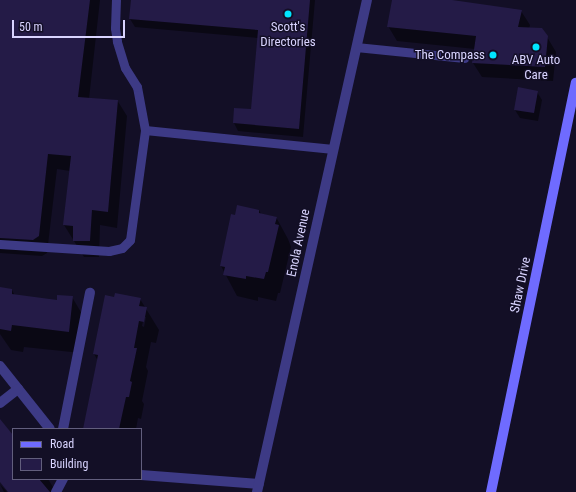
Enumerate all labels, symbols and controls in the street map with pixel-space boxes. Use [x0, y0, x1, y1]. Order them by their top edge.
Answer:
marker: Scott's Directories [283, 9, 293, 19]
scale bar [14, 12, 127, 38]
text: 50 m [19, 20, 43, 34]
place label: Scott's Directories [260, 20, 316, 51]
marker: ABV Auto Care [531, 42, 541, 52]
place label: The Compass [415, 47, 485, 63]
marker: The Compass [488, 50, 498, 60]
place label: ABV Auto Care [512, 53, 560, 84]
street label: Enola Avenue [284, 208, 314, 278]
street label: Shaw Drive [507, 256, 535, 314]
legend [12, 428, 142, 480]
text: Road [50, 437, 74, 451]
text: Building [50, 457, 88, 471]

